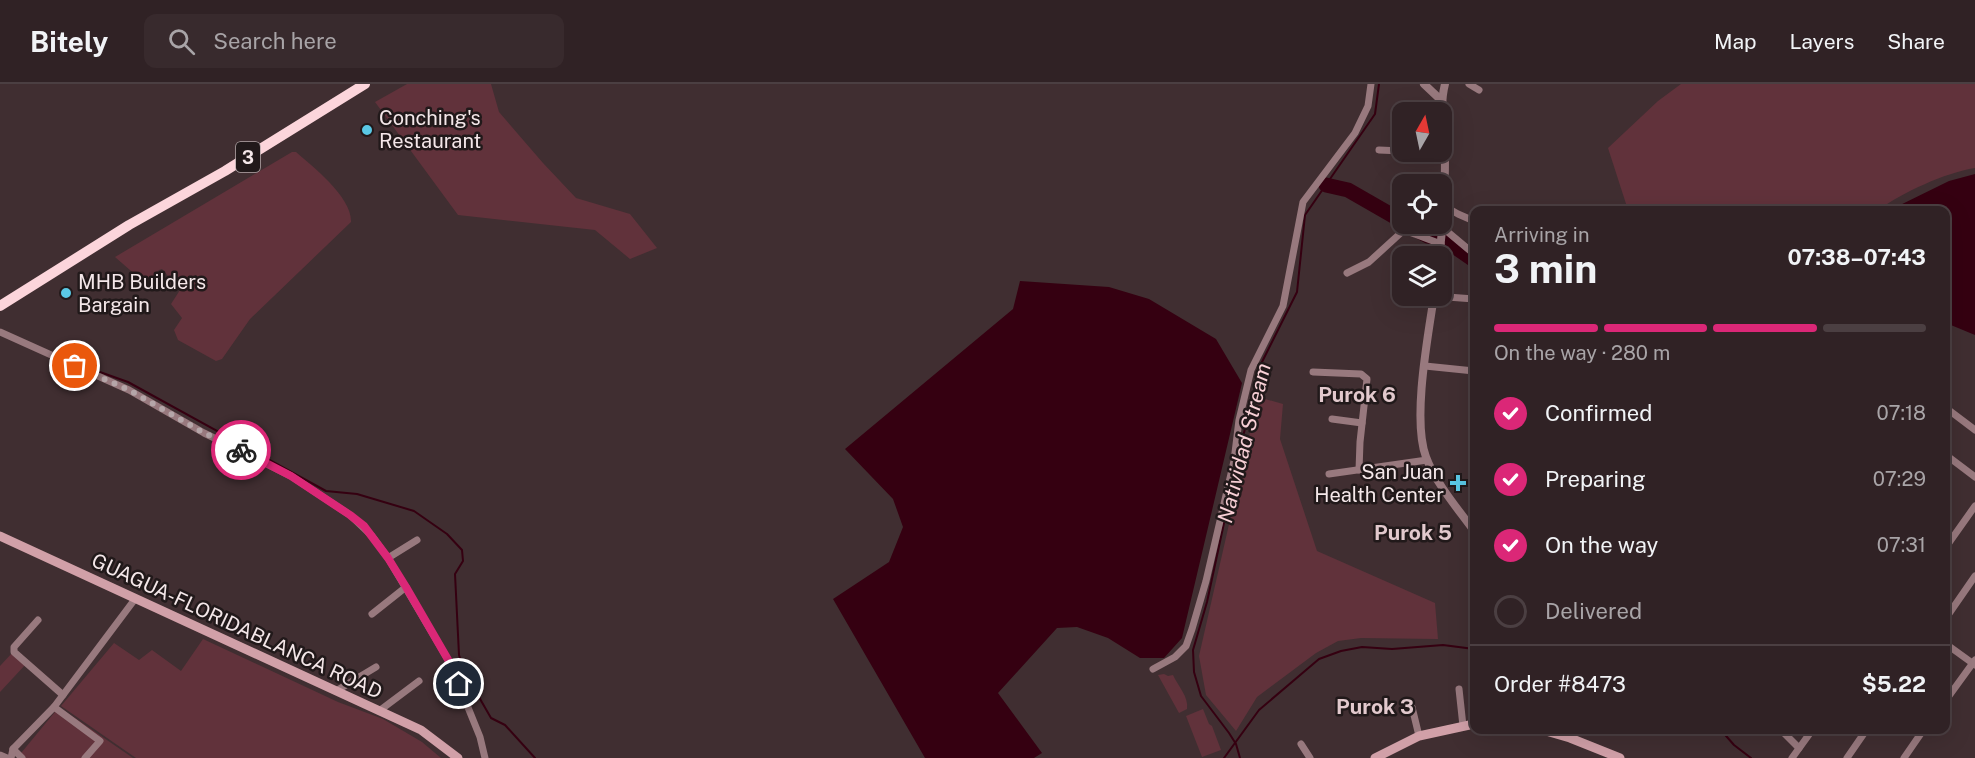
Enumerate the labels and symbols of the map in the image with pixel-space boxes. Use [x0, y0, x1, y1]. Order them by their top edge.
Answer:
north arrow [1392, 102, 1452, 162]
place label: Conching's Restaurant [379, 106, 481, 153]
marker: Conching's Restaurant [360, 123, 374, 137]
road number: 3 [236, 142, 260, 172]
place label: MHB Builders Bargain [78, 270, 206, 317]
marker: MHB Builders Bargain [59, 286, 73, 300]
pin [49, 340, 100, 391]
water label: Natividad Stream [1212, 361, 1276, 525]
district label: Purok 6 [1318, 382, 1396, 407]
courier [211, 420, 271, 480]
place label: San Juan Health Center [1314, 460, 1444, 507]
marker: San Juan Health Center [1449, 474, 1467, 492]
district label: Purok 5 [1374, 520, 1452, 545]
street label: GUAGUA-FLORIDABLANCA ROAD [88, 548, 386, 704]
pin [433, 658, 484, 709]
district label: Purok 3 [1336, 694, 1414, 719]

